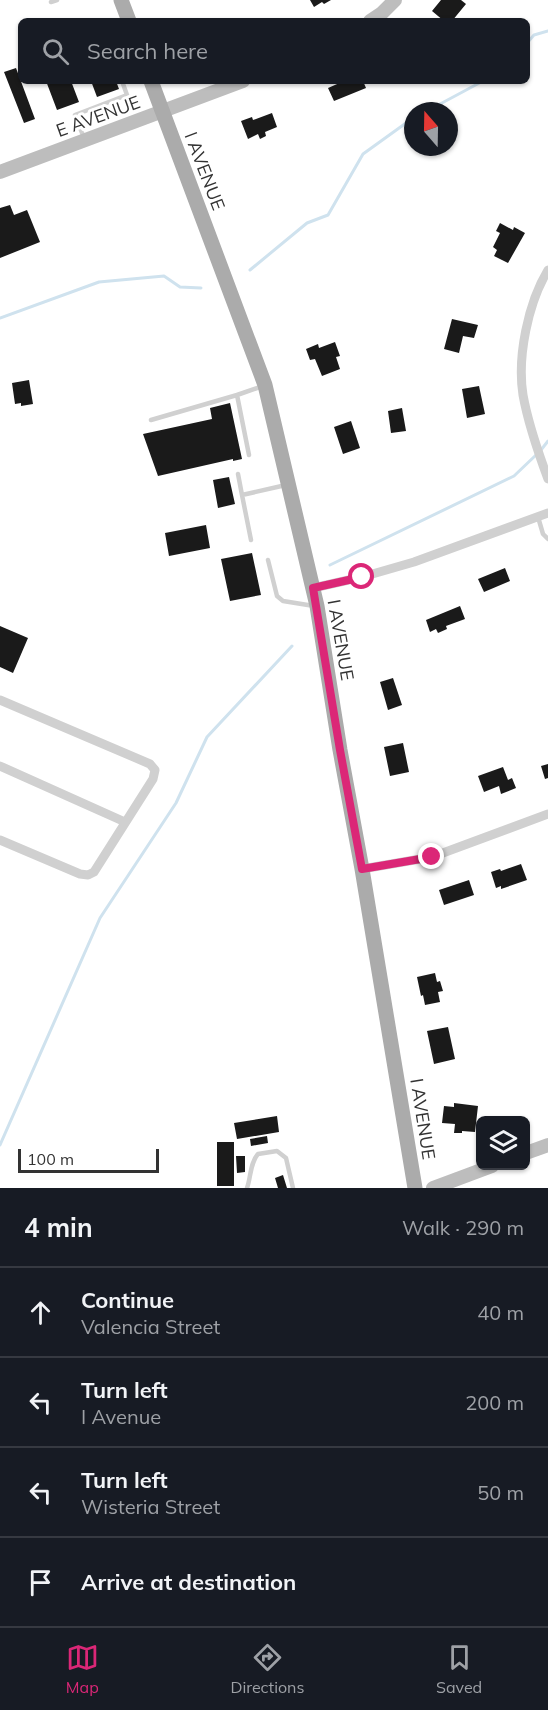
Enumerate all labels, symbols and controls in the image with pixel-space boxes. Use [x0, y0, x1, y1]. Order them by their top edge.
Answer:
search box [18, 18, 530, 84]
icon: search [39, 35, 72, 68]
text: Search here [87, 37, 208, 65]
street label: E AVENUE [53, 90, 143, 142]
north arrow [404, 102, 458, 156]
street label: I AVENUE [180, 129, 230, 213]
route start [348, 563, 374, 589]
street label: I AVENUE [323, 598, 359, 682]
route end [418, 843, 444, 869]
street label: I AVENUE [405, 1077, 441, 1161]
map controls [476, 1116, 530, 1170]
button: layers [476, 1116, 530, 1170]
scale bar [18, 1146, 159, 1174]
text: 100 m [27, 1149, 74, 1169]
text: 4 min [24, 1211, 93, 1244]
text: Walk · 290 m [402, 1215, 524, 1240]
text: Continue [81, 1286, 174, 1314]
icon: ahead [24, 1296, 57, 1329]
text: 40 m [477, 1300, 524, 1325]
text: Valencia Street [81, 1314, 220, 1339]
text: Turn left [81, 1376, 168, 1404]
icon: left [24, 1386, 57, 1419]
text: 200 m [465, 1390, 524, 1415]
text: I Avenue [81, 1404, 161, 1429]
text: Turn left [81, 1466, 168, 1494]
icon: left [24, 1476, 57, 1509]
text: 50 m [477, 1480, 524, 1505]
text: Wisteria Street [81, 1494, 220, 1519]
icon: arrive [24, 1566, 57, 1599]
text: Arrive at destination [81, 1568, 296, 1596]
tab: Map [66, 1641, 99, 1697]
tab: Directions [230, 1641, 304, 1697]
tab: Saved [436, 1641, 482, 1697]

